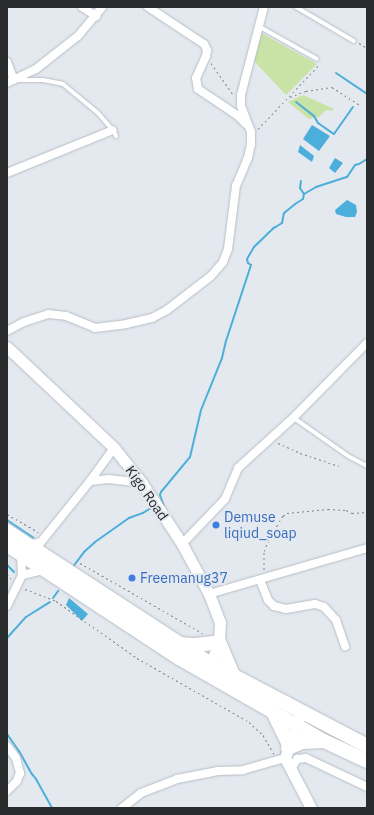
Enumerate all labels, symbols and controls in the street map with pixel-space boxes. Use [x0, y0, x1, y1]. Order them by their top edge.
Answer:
street label: Kigo Road [122, 462, 172, 524]
place label: Demuse liqiud_soap [224, 509, 297, 542]
marker: Demuse liqiud_soap [211, 520, 221, 530]
place label: Freemanug37 [140, 570, 228, 586]
marker: Freemanug37 [127, 573, 137, 583]

